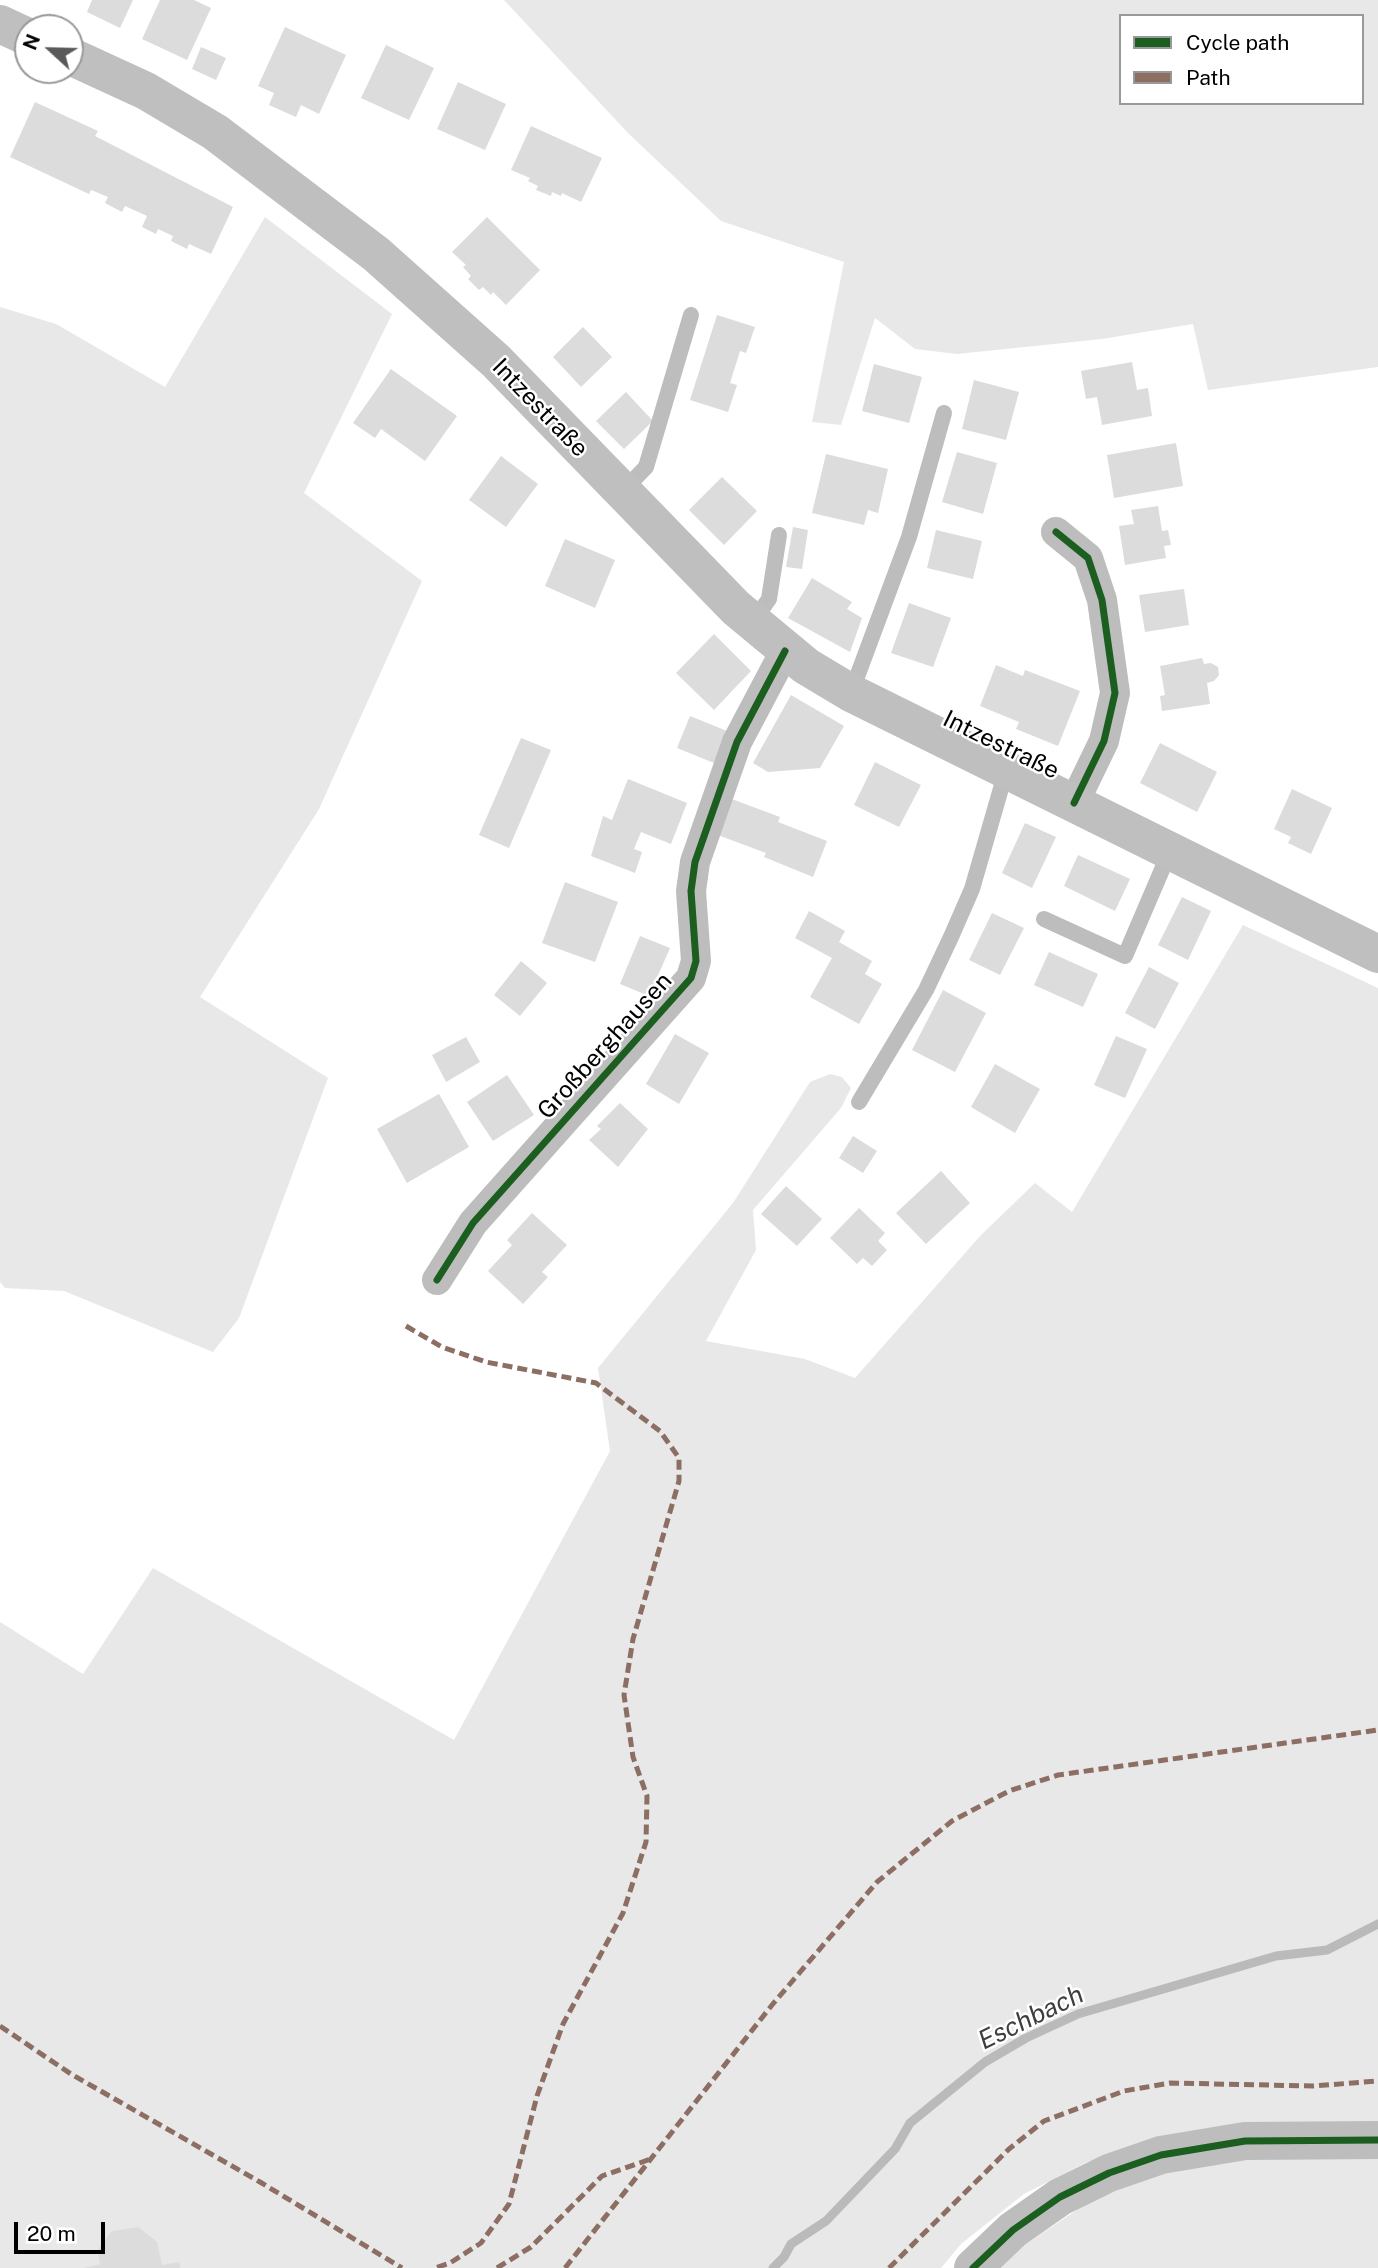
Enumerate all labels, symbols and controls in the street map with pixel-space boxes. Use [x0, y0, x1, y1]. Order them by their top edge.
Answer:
north arrow [14, 14, 84, 84]
legend [1119, 14, 1364, 105]
text: Cycle path [1186, 30, 1289, 55]
text: N [18, 31, 44, 53]
text: Path [1186, 65, 1231, 90]
street label: Intzestraße [486, 353, 594, 463]
street label: Intzestraße [938, 705, 1064, 785]
street label: Großberghausen [532, 967, 678, 1125]
water label: Eschbach [973, 1979, 1089, 2057]
scale bar [18, 2208, 108, 2252]
text: 20 m [27, 2221, 76, 2246]

